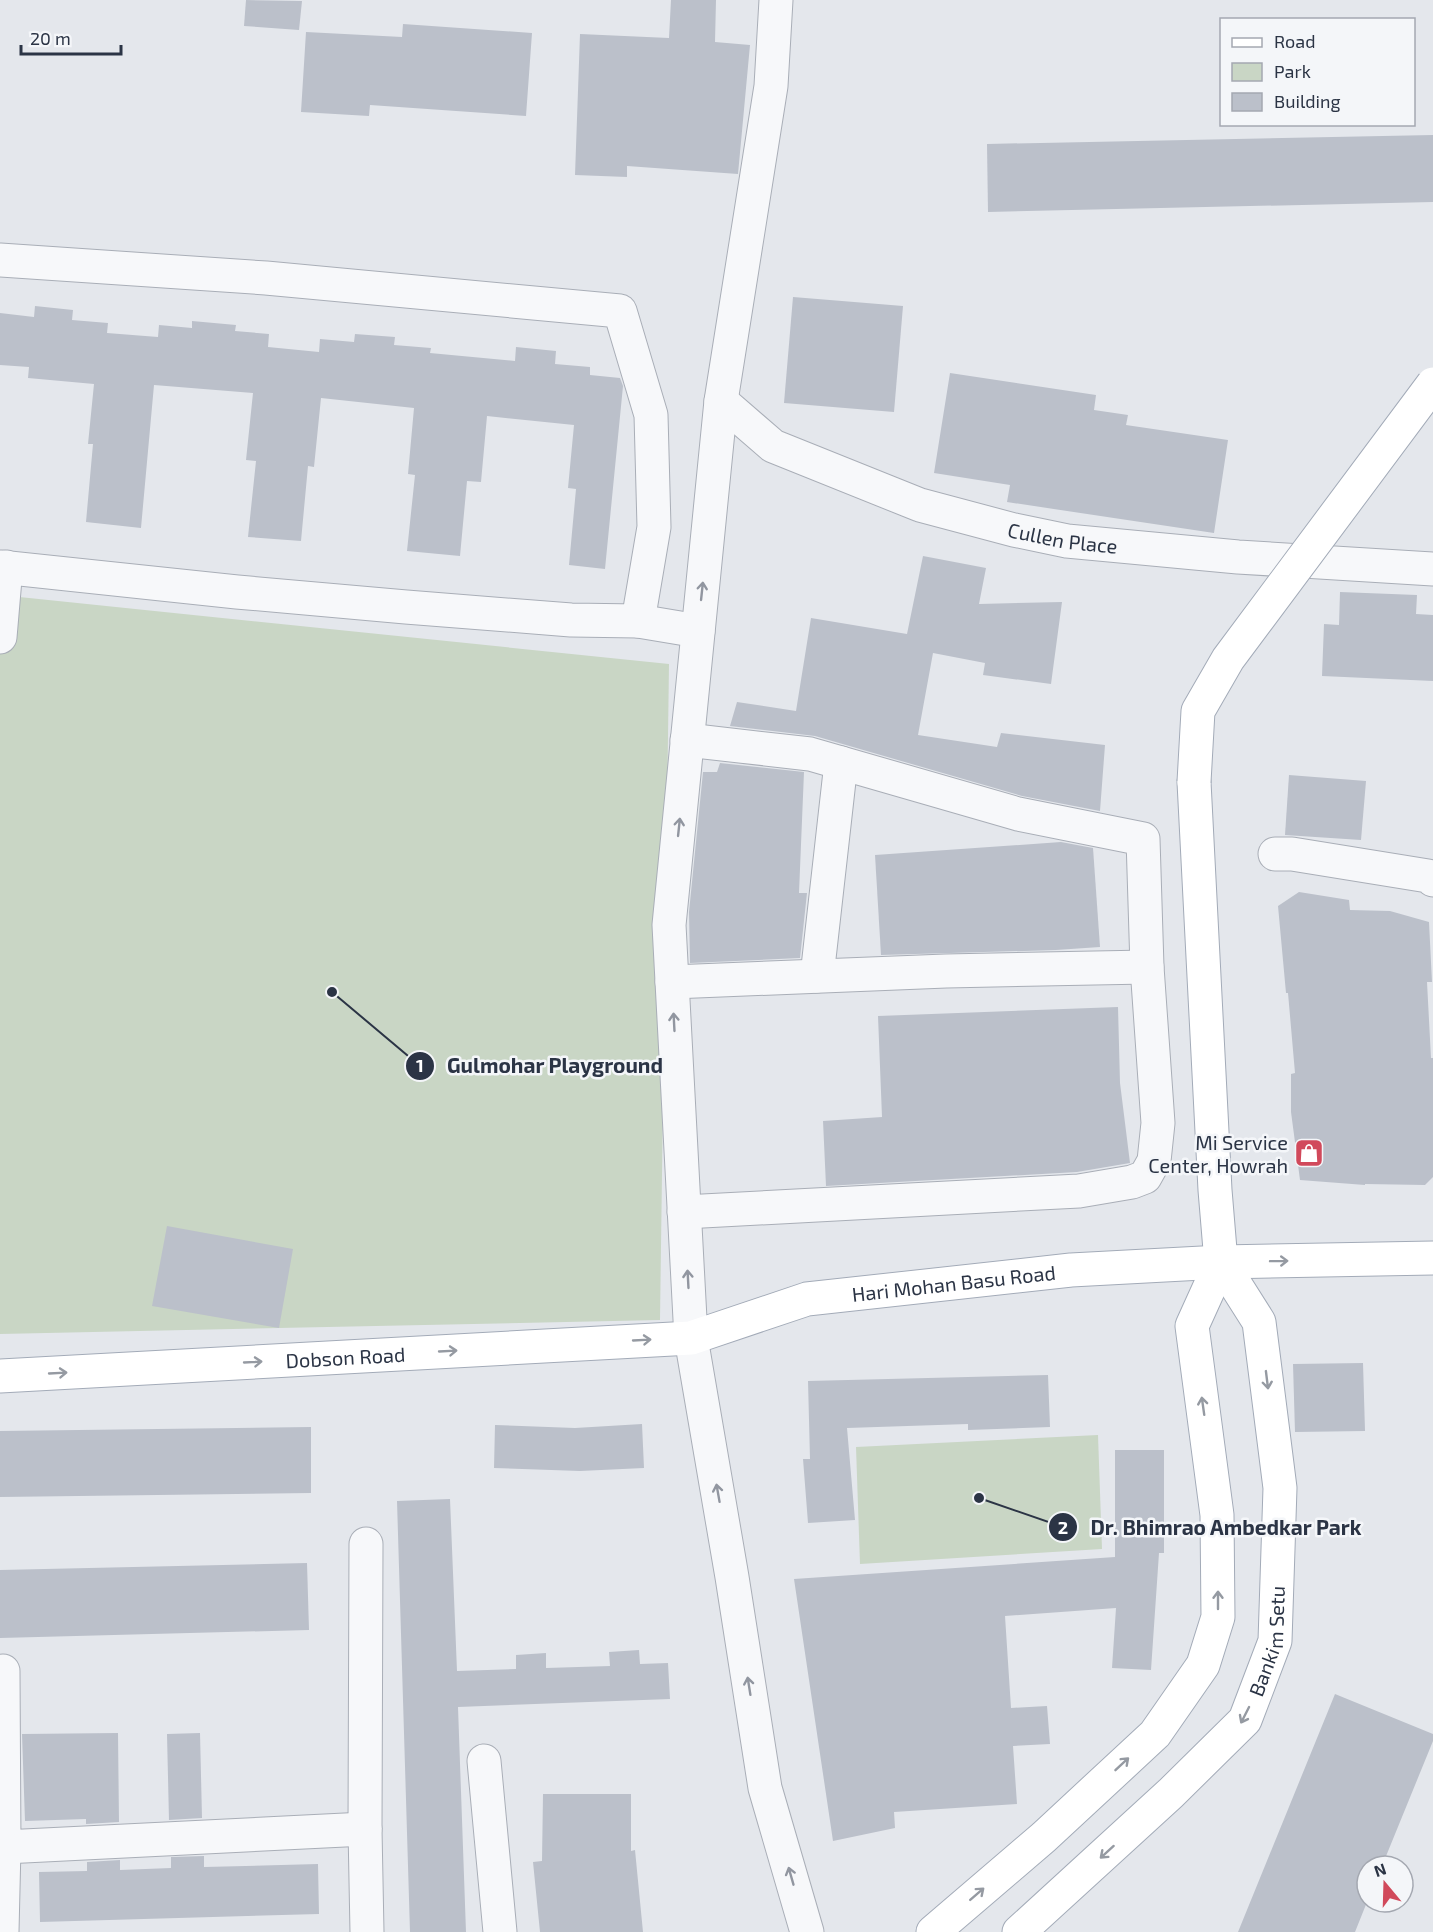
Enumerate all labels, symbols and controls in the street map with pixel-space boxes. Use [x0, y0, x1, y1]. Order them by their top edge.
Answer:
scale bar [21, 18, 122, 56]
legend [1220, 18, 1415, 126]
text: 20 m [30, 27, 71, 49]
text: Road [1274, 30, 1315, 52]
text: Park [1274, 60, 1311, 82]
text: Building [1274, 90, 1341, 112]
street label: Cullen Place [1005, 517, 1119, 558]
one-way arrow [697, 582, 708, 602]
one-way arrow [674, 818, 685, 838]
one-way arrow [669, 1012, 680, 1032]
callout: Gulmohar Playground [405, 1046, 675, 1085]
text: Gulmohar Playground [447, 1052, 663, 1078]
text: 1 [416, 1054, 424, 1076]
place label: Mi Service Center, Howrah [1148, 1130, 1288, 1177]
shop icon: Mi Service Center, Howrah [1293, 1137, 1325, 1169]
one-way arrow [1269, 1255, 1289, 1267]
street label: Hari Mohan Basu Road [851, 1260, 1057, 1306]
one-way arrow [682, 1270, 693, 1290]
one-way arrow [632, 1335, 652, 1346]
street label: Dobson Road [285, 1342, 406, 1372]
one-way arrow [437, 1346, 457, 1357]
one-way arrow [243, 1356, 263, 1367]
one-way arrow [48, 1367, 68, 1378]
one-way arrow [1261, 1370, 1272, 1389]
one-way arrow [1197, 1397, 1208, 1417]
one-way arrow [712, 1484, 723, 1504]
callout: Dr. Bhimrao Ambedkar Park [1048, 1508, 1374, 1547]
text: Dr. Bhimrao Ambedkar Park [1091, 1514, 1362, 1539]
text: 2 [1058, 1516, 1068, 1538]
street label: Bankim Setu [1243, 1585, 1289, 1699]
one-way arrow [1212, 1591, 1224, 1611]
one-way arrow [744, 1676, 755, 1696]
one-way arrow [1239, 1706, 1251, 1724]
one-way arrow [1115, 1757, 1130, 1771]
one-way arrow [1100, 1844, 1115, 1858]
north arrow [1355, 1854, 1415, 1914]
text: N [1371, 1858, 1389, 1880]
one-way arrow [785, 1867, 796, 1886]
one-way arrow [969, 1887, 984, 1901]

